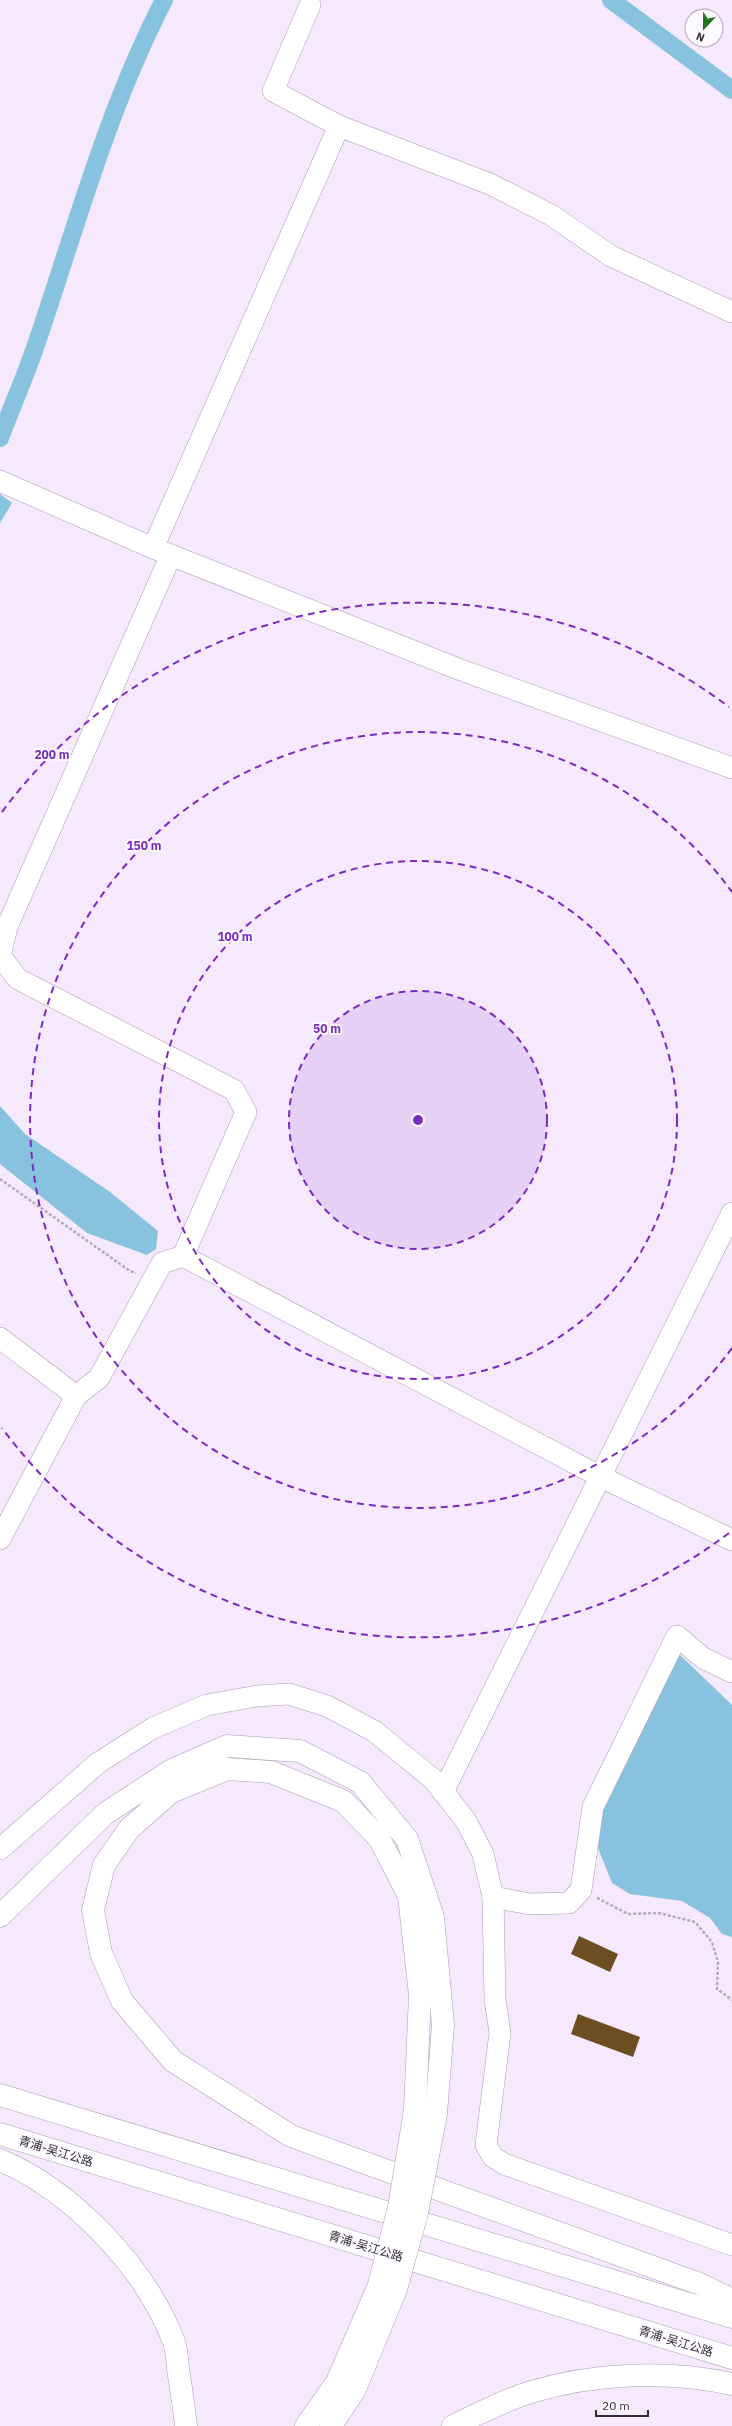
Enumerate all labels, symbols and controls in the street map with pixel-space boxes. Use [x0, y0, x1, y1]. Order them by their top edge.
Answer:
north arrow [684, 8, 724, 48]
text: N [694, 29, 707, 45]
text: 200 m [34, 747, 70, 762]
text: 150 m [126, 838, 162, 853]
text: 100 m [217, 929, 253, 944]
text: 50 m [313, 1021, 341, 1036]
centre of rings [411, 1113, 425, 1127]
street label: 青浦-吴江公路 [17, 2133, 95, 2169]
street label: 青浦-吴江公路 [327, 2228, 405, 2264]
street label: 青浦-吴江公路 [637, 2323, 715, 2359]
scale bar [596, 2392, 648, 2418]
text: 20 m [602, 2398, 630, 2413]

